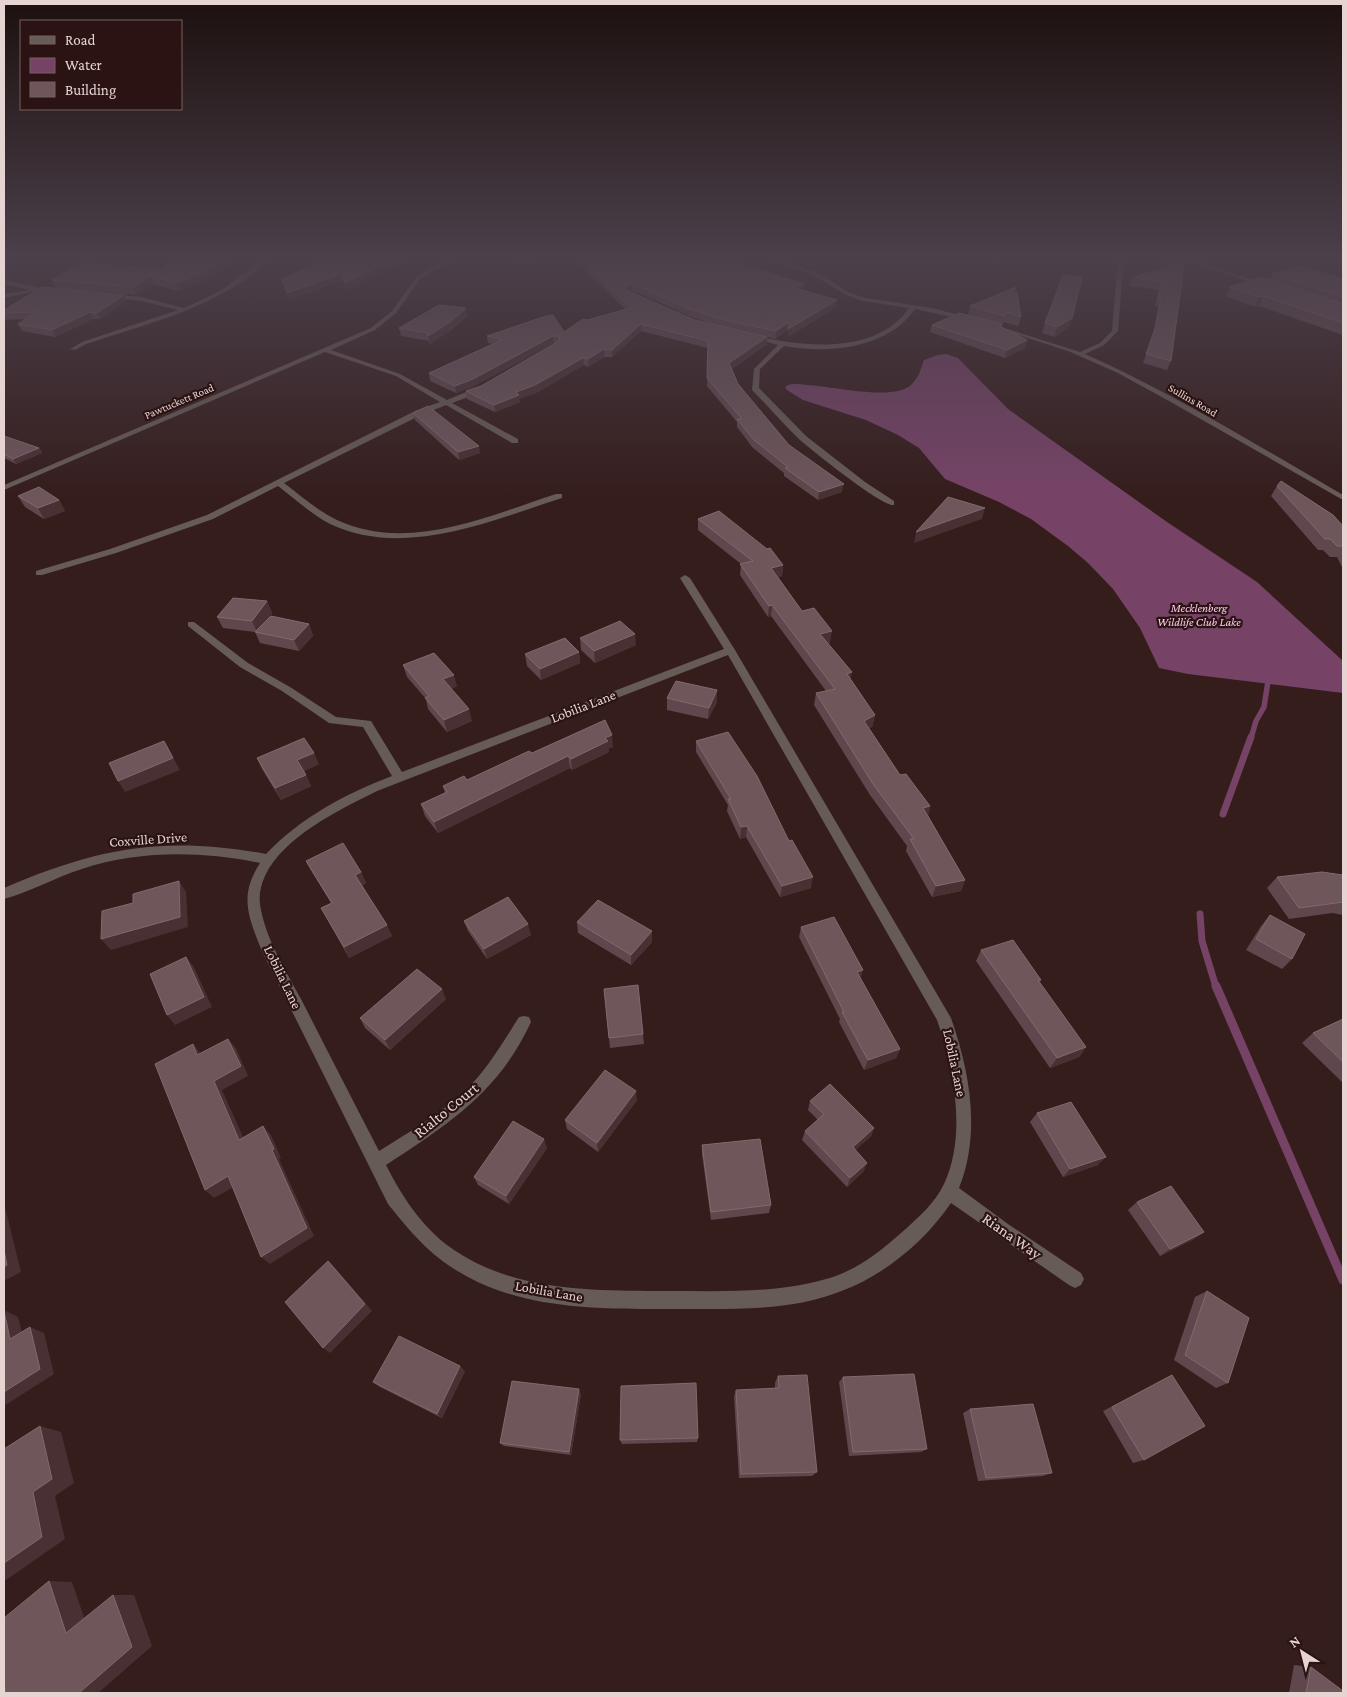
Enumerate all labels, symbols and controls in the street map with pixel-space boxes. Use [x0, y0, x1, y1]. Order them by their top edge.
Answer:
legend [20, 20, 182, 110]
text: Road [65, 32, 96, 48]
text: Water [65, 57, 102, 73]
text: Building [65, 82, 116, 99]
street label: Pawtuckett Road [143, 381, 216, 421]
street label: Sullins Road [1167, 381, 1220, 419]
water label: Mecklenberg Wildlife Club Lake [1157, 601, 1241, 629]
street label: Lobilia Lane [548, 686, 618, 726]
street label: Coxville Drive [108, 828, 188, 850]
street label: Lobilia Lane [261, 943, 305, 1011]
street label: Lobilia Lane [940, 1028, 970, 1098]
street label: Rialto Court [411, 1079, 482, 1141]
street label: Riana Way [979, 1209, 1045, 1264]
street label: Lobilia Lane [514, 1277, 584, 1305]
north arrow [1277, 1627, 1327, 1677]
text: N [1286, 1632, 1303, 1651]

